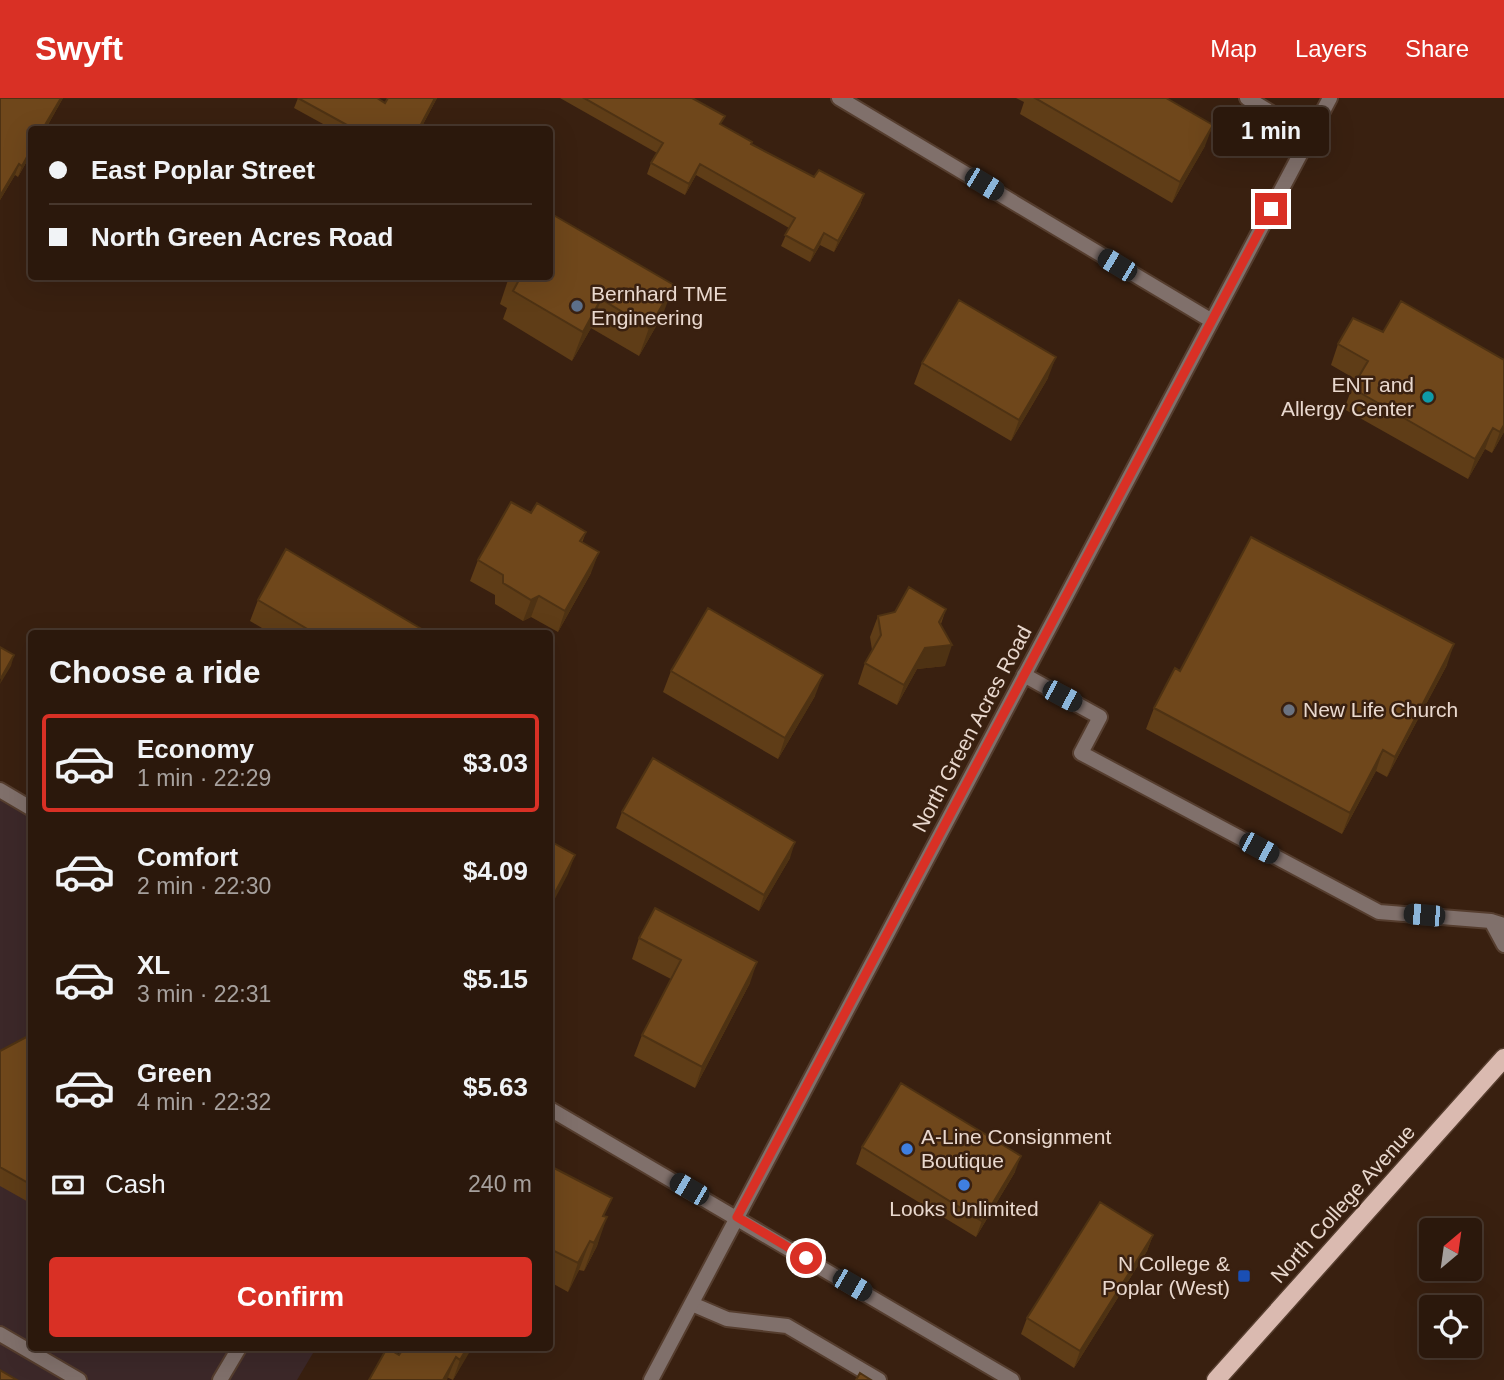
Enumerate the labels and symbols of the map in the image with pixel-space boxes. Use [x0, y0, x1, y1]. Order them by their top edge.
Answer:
callout: 1 min [1213, 108, 1329, 156]
car [961, 164, 1008, 204]
route end [1255, 193, 1287, 225]
car [1094, 245, 1141, 285]
place label: Bernhard TME Engineering [591, 282, 727, 329]
marker: Bernhard TME Engineering [569, 298, 585, 314]
place label: ENT and Allergy Center [1281, 373, 1414, 420]
marker: ENT and Allergy Center [1420, 389, 1436, 405]
street label: North Green Acres Road [907, 622, 1036, 836]
car [1039, 677, 1086, 715]
place label: New Life Church [1303, 698, 1458, 721]
marker: New Life Church [1281, 702, 1297, 718]
car [1236, 829, 1283, 867]
car [1403, 903, 1446, 927]
street label: North College Avenue [1266, 1120, 1419, 1287]
place label: A-Line Consignment Boutique [921, 1125, 1111, 1172]
marker: A-Line Consignment Boutique [899, 1141, 915, 1157]
car [666, 1169, 713, 1209]
marker: Looks Unlimited [956, 1177, 972, 1193]
place label: Looks Unlimited [889, 1197, 1039, 1220]
north arrow [1419, 1218, 1482, 1281]
route start [790, 1242, 822, 1274]
place label: N College & Poplar (West) [1102, 1252, 1230, 1299]
car [829, 1265, 876, 1305]
marker: N College & Poplar (West) [1236, 1268, 1252, 1284]

